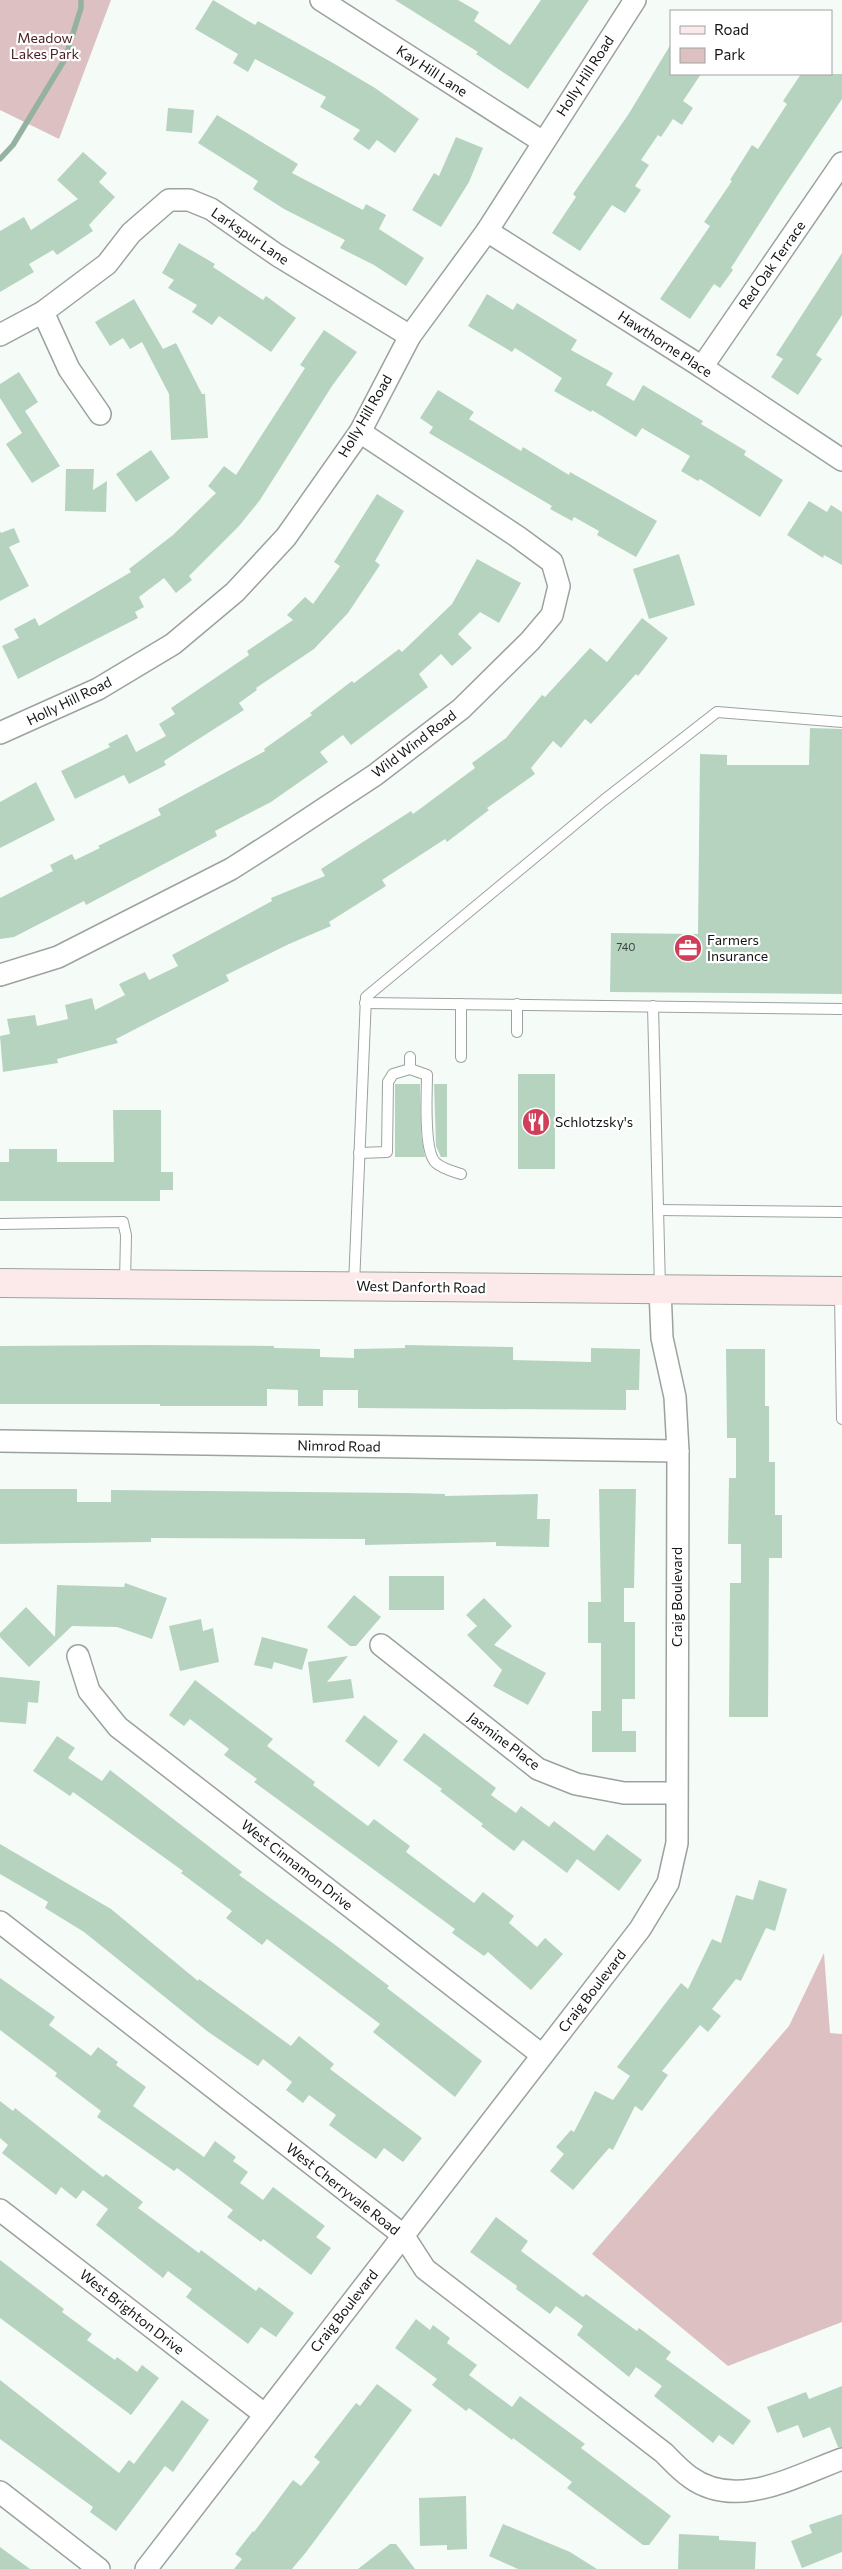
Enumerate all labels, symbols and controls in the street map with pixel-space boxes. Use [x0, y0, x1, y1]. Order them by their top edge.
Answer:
legend [670, 10, 832, 75]
text: Road [714, 20, 749, 38]
park label: Meadow Lakes Park [11, 29, 80, 62]
street label: Holly Hill Road [552, 32, 617, 119]
street label: Kay Hill Lane [394, 41, 471, 100]
text: Park [714, 45, 745, 63]
street label: Larkspur Lane [208, 203, 292, 268]
street label: Red Oak Terrace [735, 217, 808, 312]
street label: Hawthorne Place [615, 307, 715, 380]
street label: Holly Hill Road [334, 371, 395, 460]
street label: Holly Hill Road [23, 673, 114, 728]
street label: Wild Wind Road [368, 706, 459, 781]
place label: Farmers Insurance [707, 931, 768, 964]
office icon: Farmers Insurance [673, 933, 703, 963]
house number: 740 [617, 940, 635, 953]
restaurant icon: Schlotzsky's [521, 1107, 551, 1137]
place label: Schlotzsky's [555, 1113, 633, 1130]
street label: West Danforth Road [356, 1277, 486, 1296]
street label: Nimrod Road [297, 1436, 381, 1455]
street label: Craig Boulevard [668, 1547, 685, 1647]
street label: Jasmine Place [465, 1708, 544, 1773]
street label: West Cinnamon Drive [238, 1816, 357, 1914]
street label: Craig Boulevard [554, 1946, 629, 2035]
street label: West Cherryvale Road [283, 2139, 404, 2238]
street label: West Brighton Drive [77, 2266, 188, 2358]
street label: Craig Boulevard [306, 2266, 381, 2355]

